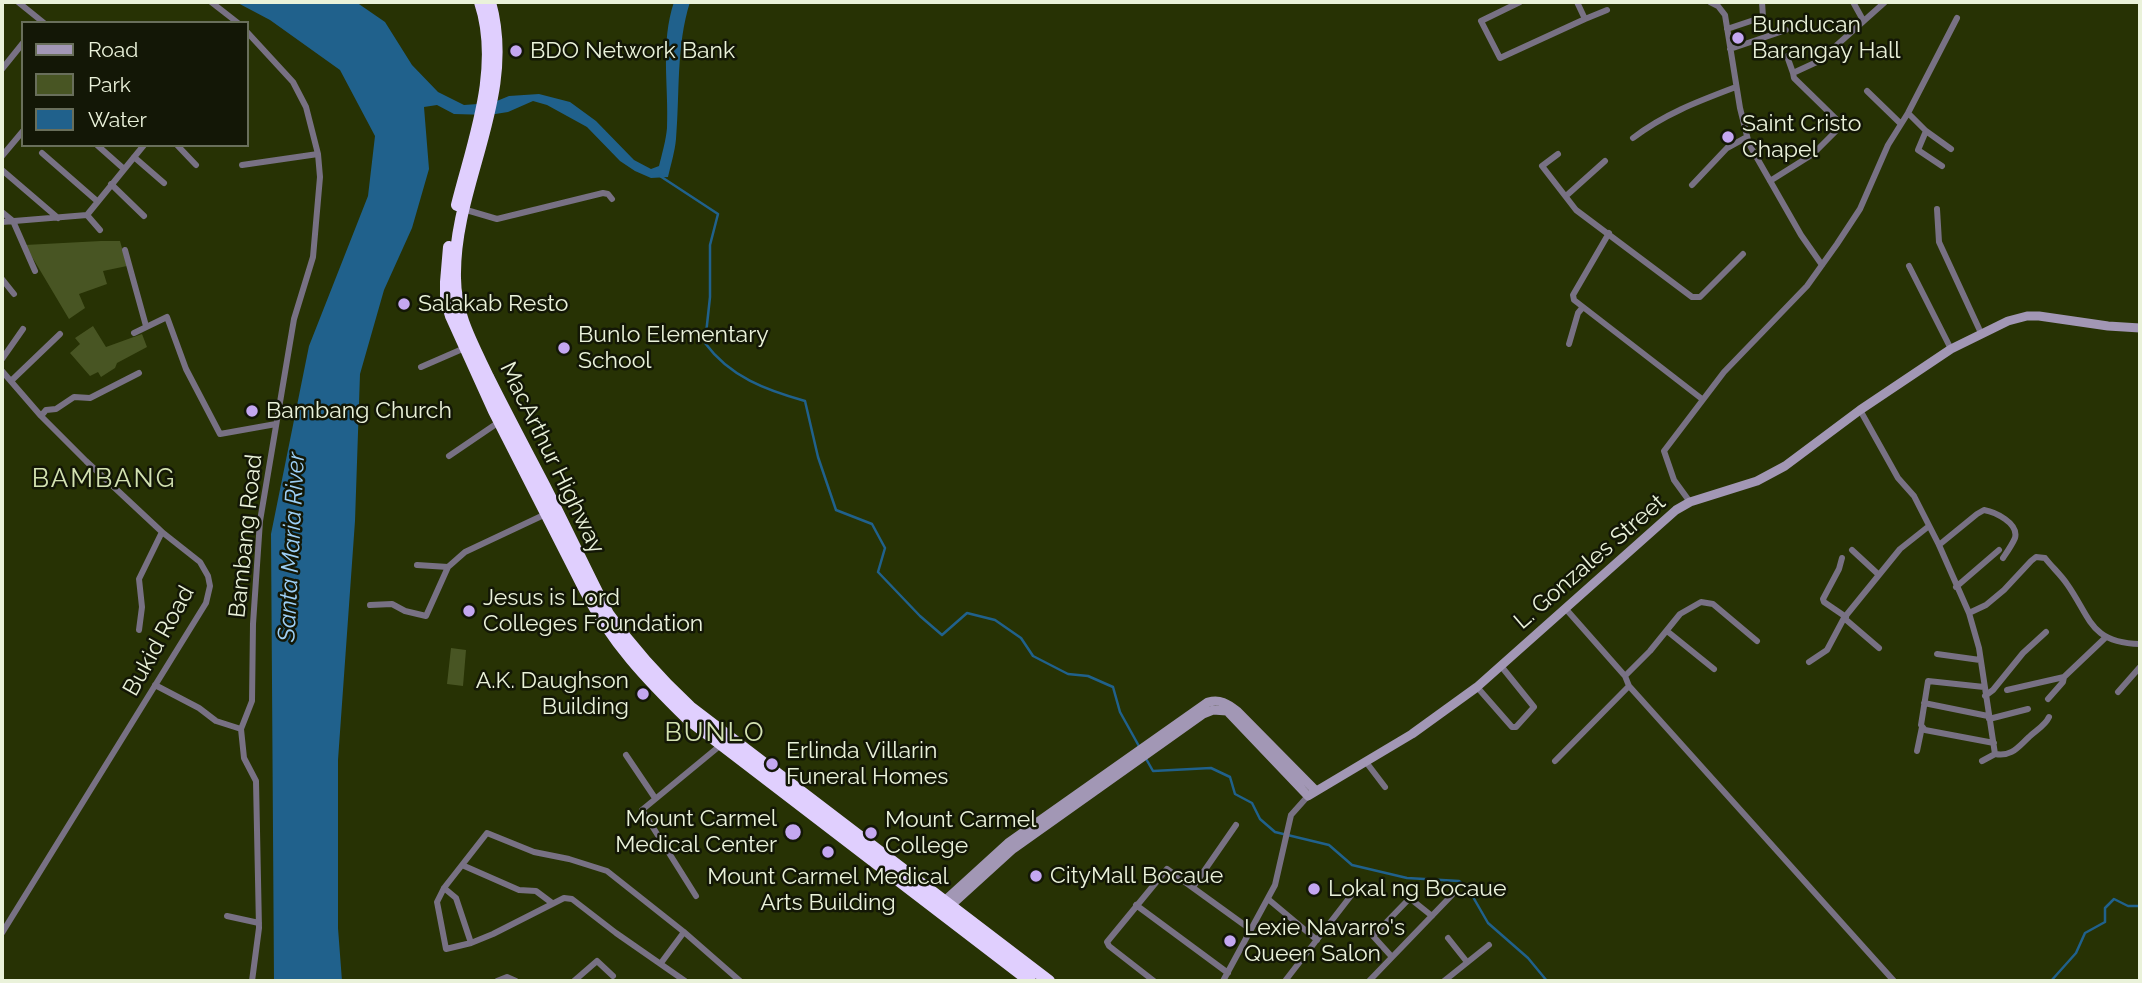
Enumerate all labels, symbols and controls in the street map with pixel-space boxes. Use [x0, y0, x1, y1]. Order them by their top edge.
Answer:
place label: Bunducan Barangay Hall [1752, 11, 1900, 65]
legend [21, 21, 248, 147]
marker: Bunducan Barangay Hall [1730, 30, 1746, 46]
text: Road [88, 37, 138, 62]
place label: BDO Network Bank [530, 37, 735, 65]
marker: BDO Network Bank [508, 43, 524, 59]
text: Park [88, 72, 131, 97]
text: Water [88, 107, 147, 132]
place label: Saint Cristo Chapel [1742, 110, 1862, 164]
marker: Saint Cristo Chapel [1720, 129, 1736, 145]
place label: Salakab Resto [418, 290, 568, 318]
marker: Salakab Resto [396, 296, 412, 312]
place label: Bunlo Elementary School [578, 321, 769, 375]
marker: Bunlo Elementary School [556, 340, 572, 356]
street label: MacArthur Highway [494, 358, 610, 558]
place label: Bambang Church [266, 397, 452, 425]
marker: Bambang Church [244, 403, 260, 419]
water label: Santa Maria River [273, 451, 311, 643]
street label: Bambang Road [224, 453, 268, 619]
district label: BAMBANG [33, 463, 175, 495]
street label: L. Gonzales Street [1509, 489, 1671, 635]
street label: Bukid Road [117, 581, 201, 701]
place label: Jesus is Lord Colleges Foundation [483, 584, 703, 638]
marker: Jesus is Lord Colleges Foundation [461, 603, 477, 619]
place label: A.K. Daughson Building [476, 667, 629, 721]
marker: A.K. Daughson Building [635, 686, 651, 702]
district label: BUNLO [665, 717, 765, 749]
place label: Erlinda Villarin Funeral Homes [786, 737, 948, 791]
marker: Erlinda Villarin Funeral Homes [764, 756, 780, 772]
place label: Mount Carmel Medical Center [615, 805, 777, 859]
place label: Mount Carmel College [885, 806, 1036, 860]
marker: Mount Carmel Medical Center [783, 822, 803, 842]
marker: Mount Carmel College [863, 825, 879, 841]
marker: Mount Carmel Medical Arts Building [820, 844, 836, 860]
place label: CityMall Bocaue [1050, 862, 1223, 890]
place label: Mount Carmel Medical Arts Building [707, 863, 949, 917]
marker: CityMall Bocaue [1028, 868, 1044, 884]
place label: Lokal ng Bocaue [1328, 875, 1506, 903]
marker: Lokal ng Bocaue [1306, 881, 1322, 897]
place label: Lexie Navarro's Queen Salon [1244, 914, 1405, 968]
marker: Lexie Navarro's Queen Salon [1222, 933, 1238, 949]

